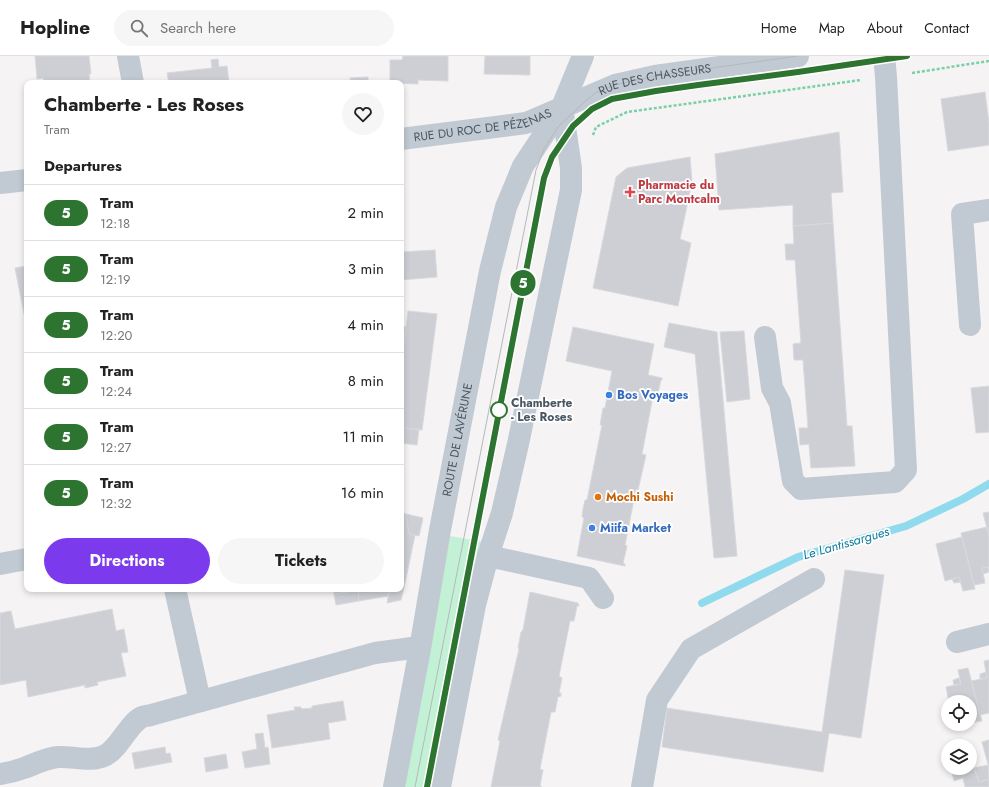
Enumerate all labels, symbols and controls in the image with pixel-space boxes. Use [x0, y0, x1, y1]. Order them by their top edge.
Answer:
search box [114, 10, 394, 46]
text: Hopline [20, 14, 90, 41]
icon: search [128, 17, 150, 39]
text: Search here [160, 17, 236, 39]
text: Home [761, 18, 797, 38]
text: Map [819, 18, 845, 38]
text: About [867, 18, 902, 38]
text: Contact [924, 18, 969, 38]
street label: RUE DES CHASSEURS [596, 59, 713, 100]
text: Chamberte - Les Roses [44, 91, 244, 118]
button: heart [342, 93, 384, 135]
street label: RUE DU ROC DE PÉZENAS [413, 104, 555, 146]
text: Tram [44, 120, 70, 139]
text: Departures [44, 155, 122, 177]
place label: Pharmacie du Parc Montcalm [638, 176, 720, 208]
marker: Pharmacie du Parc Montcalm [625, 187, 635, 197]
text: Tram [100, 192, 134, 214]
text: 2 min [347, 202, 384, 224]
text: 5 [61, 203, 71, 223]
text: 12:18 [100, 214, 130, 233]
text: Tram [100, 248, 134, 270]
text: 3 min [348, 258, 384, 280]
text: 5 [61, 259, 71, 279]
text: 12:19 [100, 270, 131, 289]
line badge: 5 [510, 270, 536, 296]
text: 5 [518, 273, 528, 293]
text: Tram [100, 304, 134, 326]
text: 4 min [347, 314, 384, 336]
text: 5 [61, 315, 71, 335]
text: 12:20 [100, 326, 132, 345]
text: Tram [100, 360, 134, 382]
text: 8 min [348, 370, 384, 392]
text: 5 [61, 371, 71, 391]
text: 12:24 [100, 382, 132, 401]
street label: ROUTE DE LAVÉRUNE [438, 382, 477, 498]
place label: Bos Voyages [617, 386, 689, 404]
marker: Bos Voyages [604, 390, 614, 400]
place label: Chamberte - Les Roses [511, 394, 573, 426]
marker: Chamberte - Les Roses [490, 401, 508, 419]
text: Tram [100, 416, 134, 438]
text: 11 min [343, 426, 384, 448]
text: 5 [61, 427, 71, 447]
text: 12:27 [100, 438, 131, 457]
text: Tram [100, 472, 134, 494]
text: 16 min [341, 482, 384, 504]
text: 5 [61, 483, 71, 503]
place label: Mochi Sushi [606, 488, 673, 506]
marker: Mochi Sushi [593, 492, 603, 502]
text: 12:32 [100, 494, 132, 513]
place label: Miifa Market [600, 519, 671, 537]
water label: Le Lantissargues [801, 521, 892, 564]
marker: Miifa Market [587, 523, 597, 533]
button: Directions [44, 538, 210, 584]
button: Tickets [218, 538, 384, 584]
map controls [941, 695, 977, 775]
button: locate [941, 695, 977, 731]
button: layers [941, 739, 977, 775]

